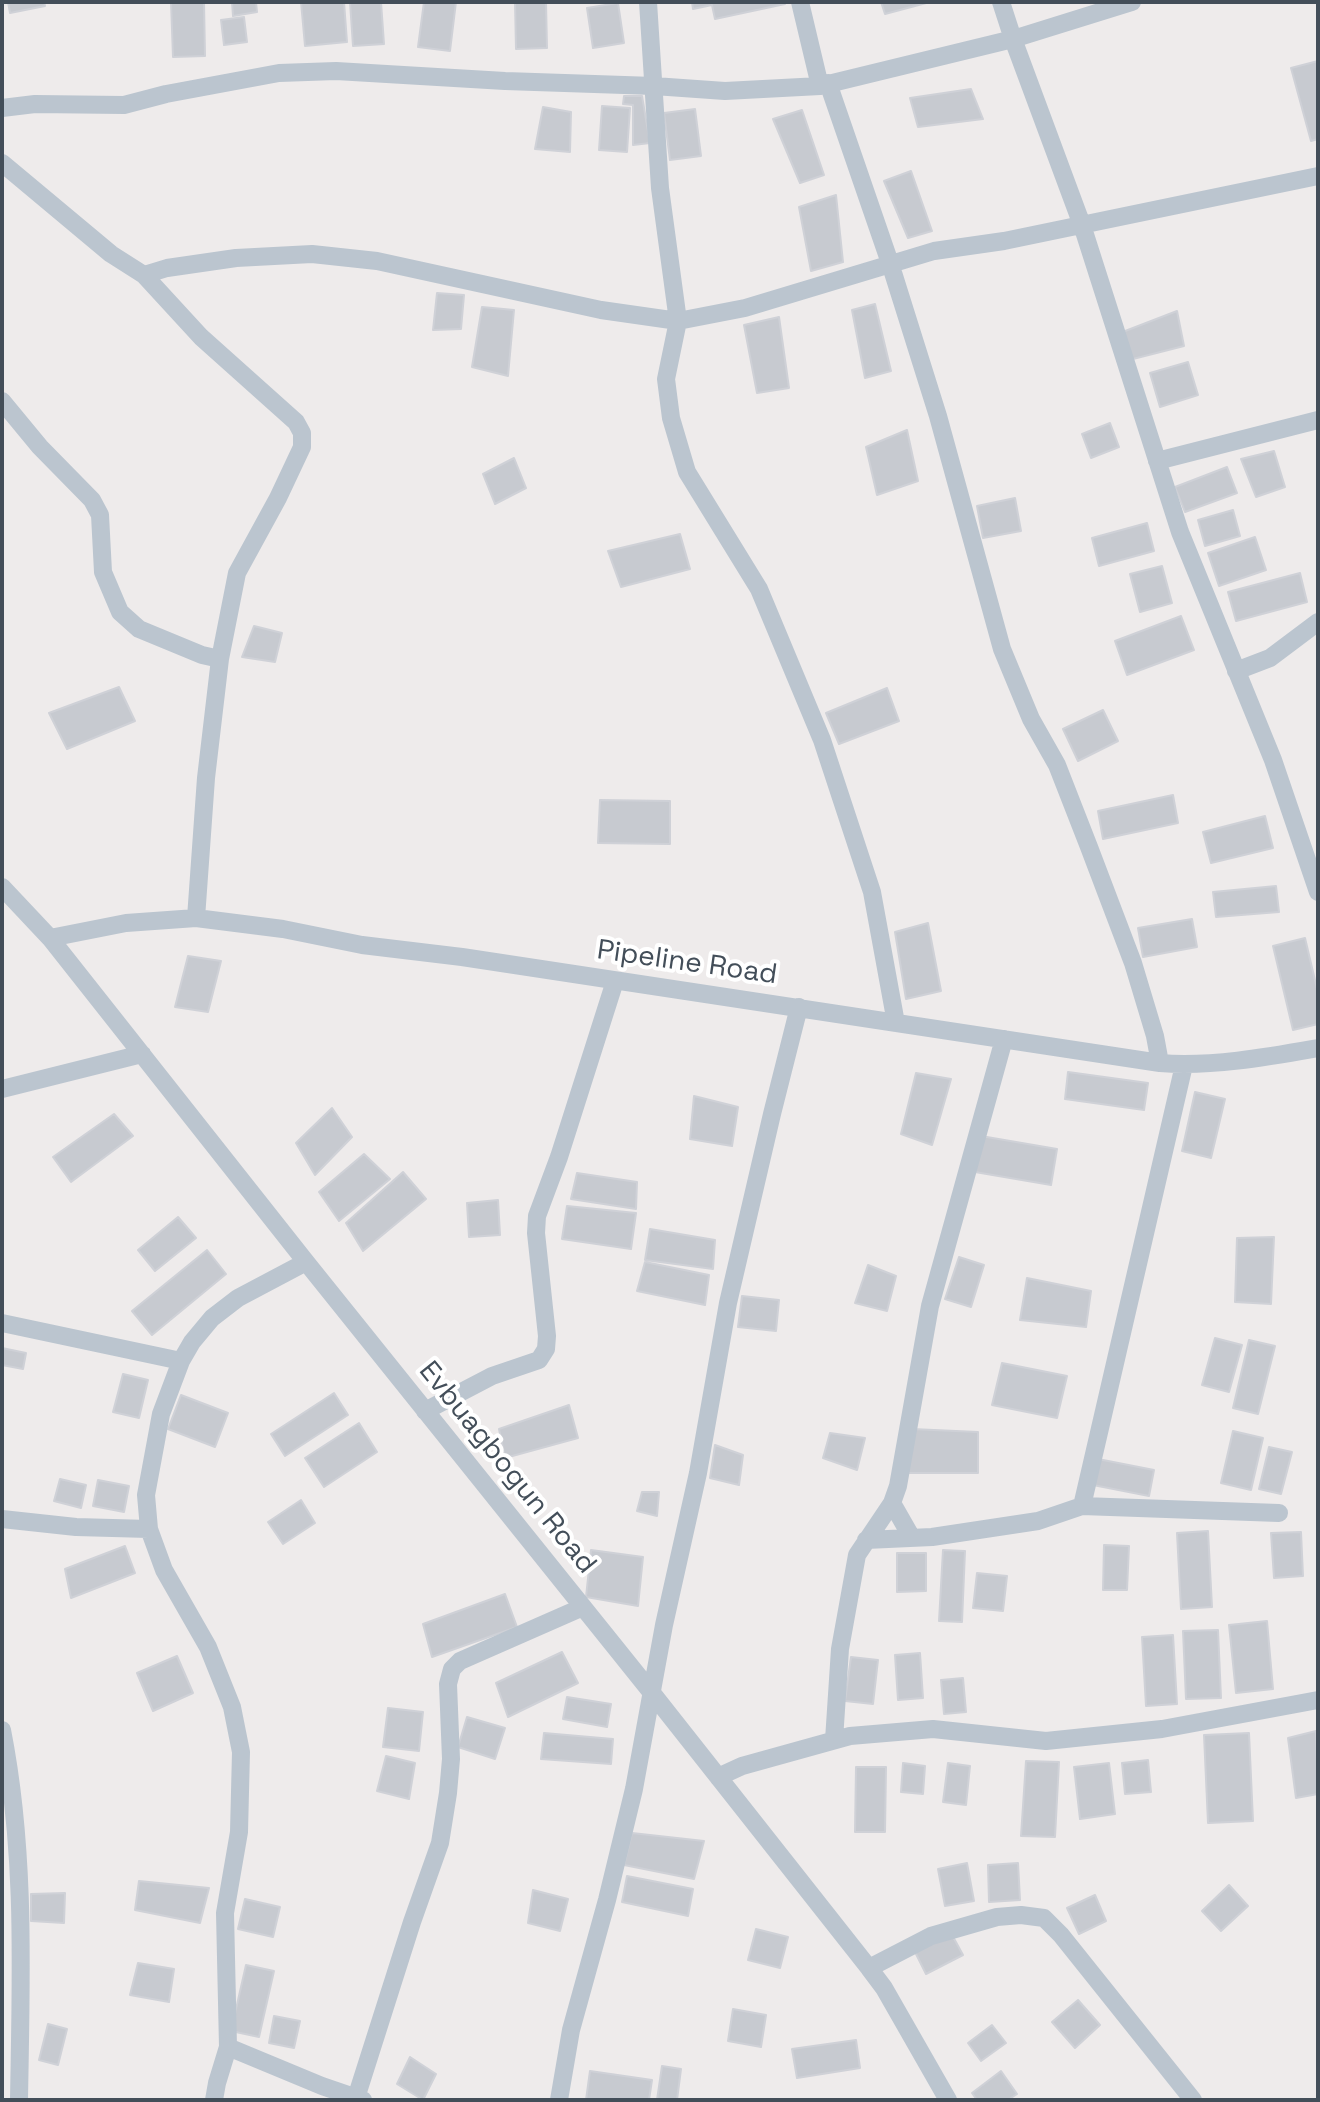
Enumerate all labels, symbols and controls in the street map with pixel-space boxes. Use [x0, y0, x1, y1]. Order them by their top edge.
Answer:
street label: Pipeline Road [595, 934, 779, 992]
street label: Evbuagbogun Road [411, 1355, 603, 1581]

